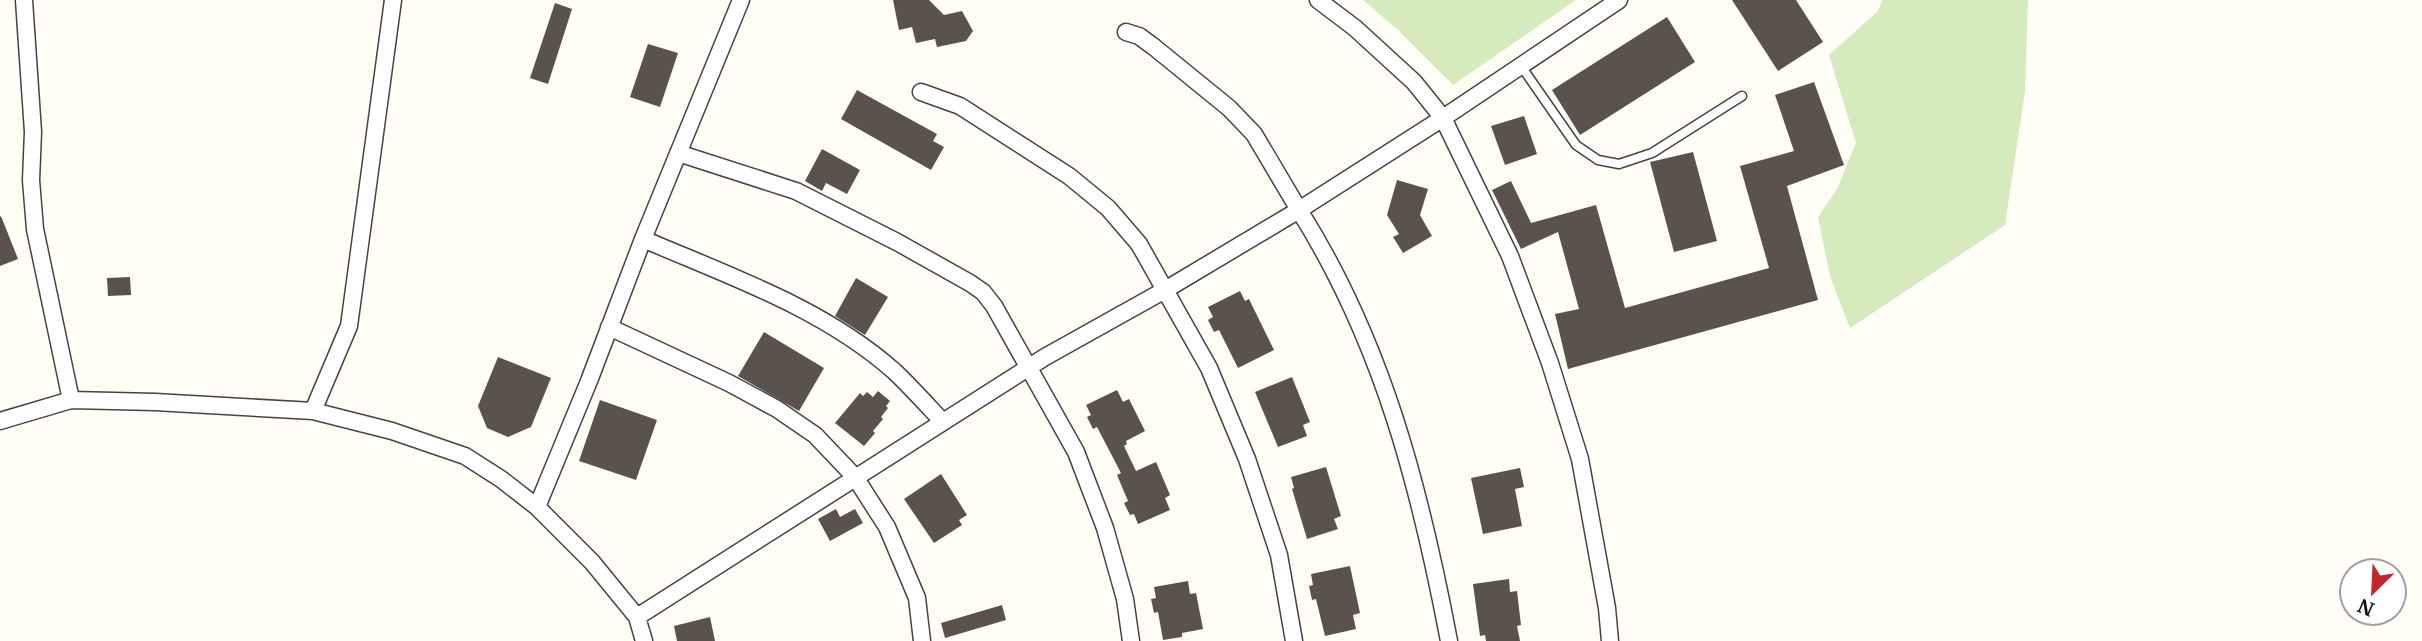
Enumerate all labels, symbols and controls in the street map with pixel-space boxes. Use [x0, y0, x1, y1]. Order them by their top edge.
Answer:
north arrow [2338, 557, 2408, 627]
text: N [2354, 594, 2378, 622]

